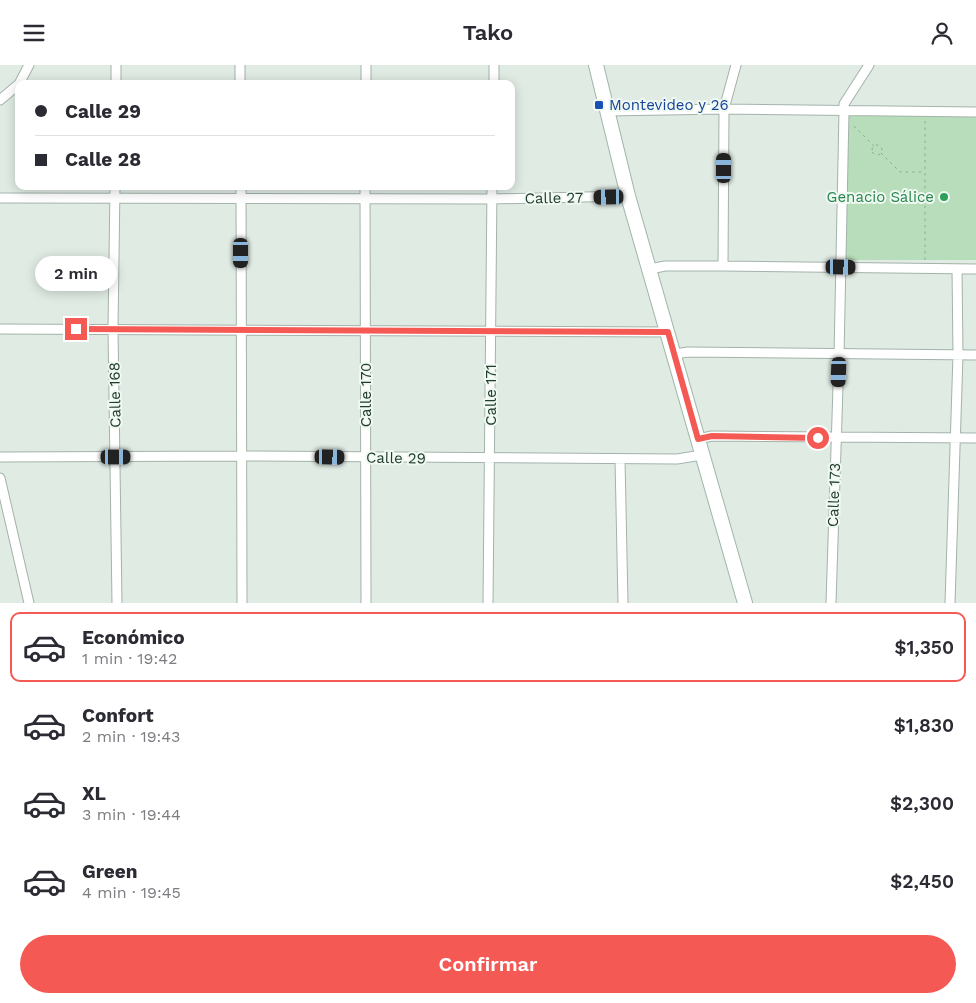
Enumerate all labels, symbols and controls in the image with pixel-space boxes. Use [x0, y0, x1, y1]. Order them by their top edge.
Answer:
icon: menu [20, 19, 48, 47]
icon: person [928, 19, 956, 47]
text: Tako [463, 20, 513, 45]
place label: Montevideo y 26 [609, 96, 729, 114]
marker: Montevideo y 26 [593, 99, 605, 111]
text: Calle 29 [65, 100, 141, 123]
text: Calle 28 [65, 148, 141, 171]
car [716, 153, 731, 183]
street label: Calle 27 [525, 188, 583, 208]
place label: Genacio Sálice [827, 188, 934, 206]
car [593, 189, 624, 205]
marker: Genacio Sálice [938, 191, 950, 203]
car [233, 238, 248, 268]
callout: 2 min [35, 257, 117, 291]
car [825, 259, 856, 275]
text: 2 min [54, 264, 98, 283]
route end [65, 318, 87, 340]
car [830, 357, 847, 387]
street label: Calle 168 [105, 362, 125, 428]
street label: Calle 170 [357, 363, 375, 427]
street label: Calle 171 [482, 364, 500, 426]
route start [807, 427, 829, 449]
street label: Calle 29 [366, 448, 426, 468]
car [314, 449, 345, 465]
car [101, 450, 131, 465]
street label: Calle 173 [824, 462, 844, 528]
icon: car [22, 625, 67, 670]
text: Económico [82, 626, 185, 649]
text: $1,350 [894, 636, 954, 659]
text: 1 min · 19:42 [82, 649, 177, 668]
icon: car [22, 703, 67, 748]
text: Confort [82, 704, 153, 727]
text: $1,830 [894, 714, 954, 737]
text: 2 min · 19:43 [82, 727, 180, 746]
icon: car [22, 781, 67, 826]
text: XL [82, 782, 106, 805]
text: $2,300 [890, 792, 954, 815]
text: 3 min · 19:44 [82, 805, 181, 824]
icon: car [22, 859, 67, 904]
text: Green [82, 860, 138, 883]
text: $2,450 [890, 870, 954, 893]
text: 4 min · 19:45 [82, 883, 181, 902]
button: Confirmar [20, 935, 956, 993]

